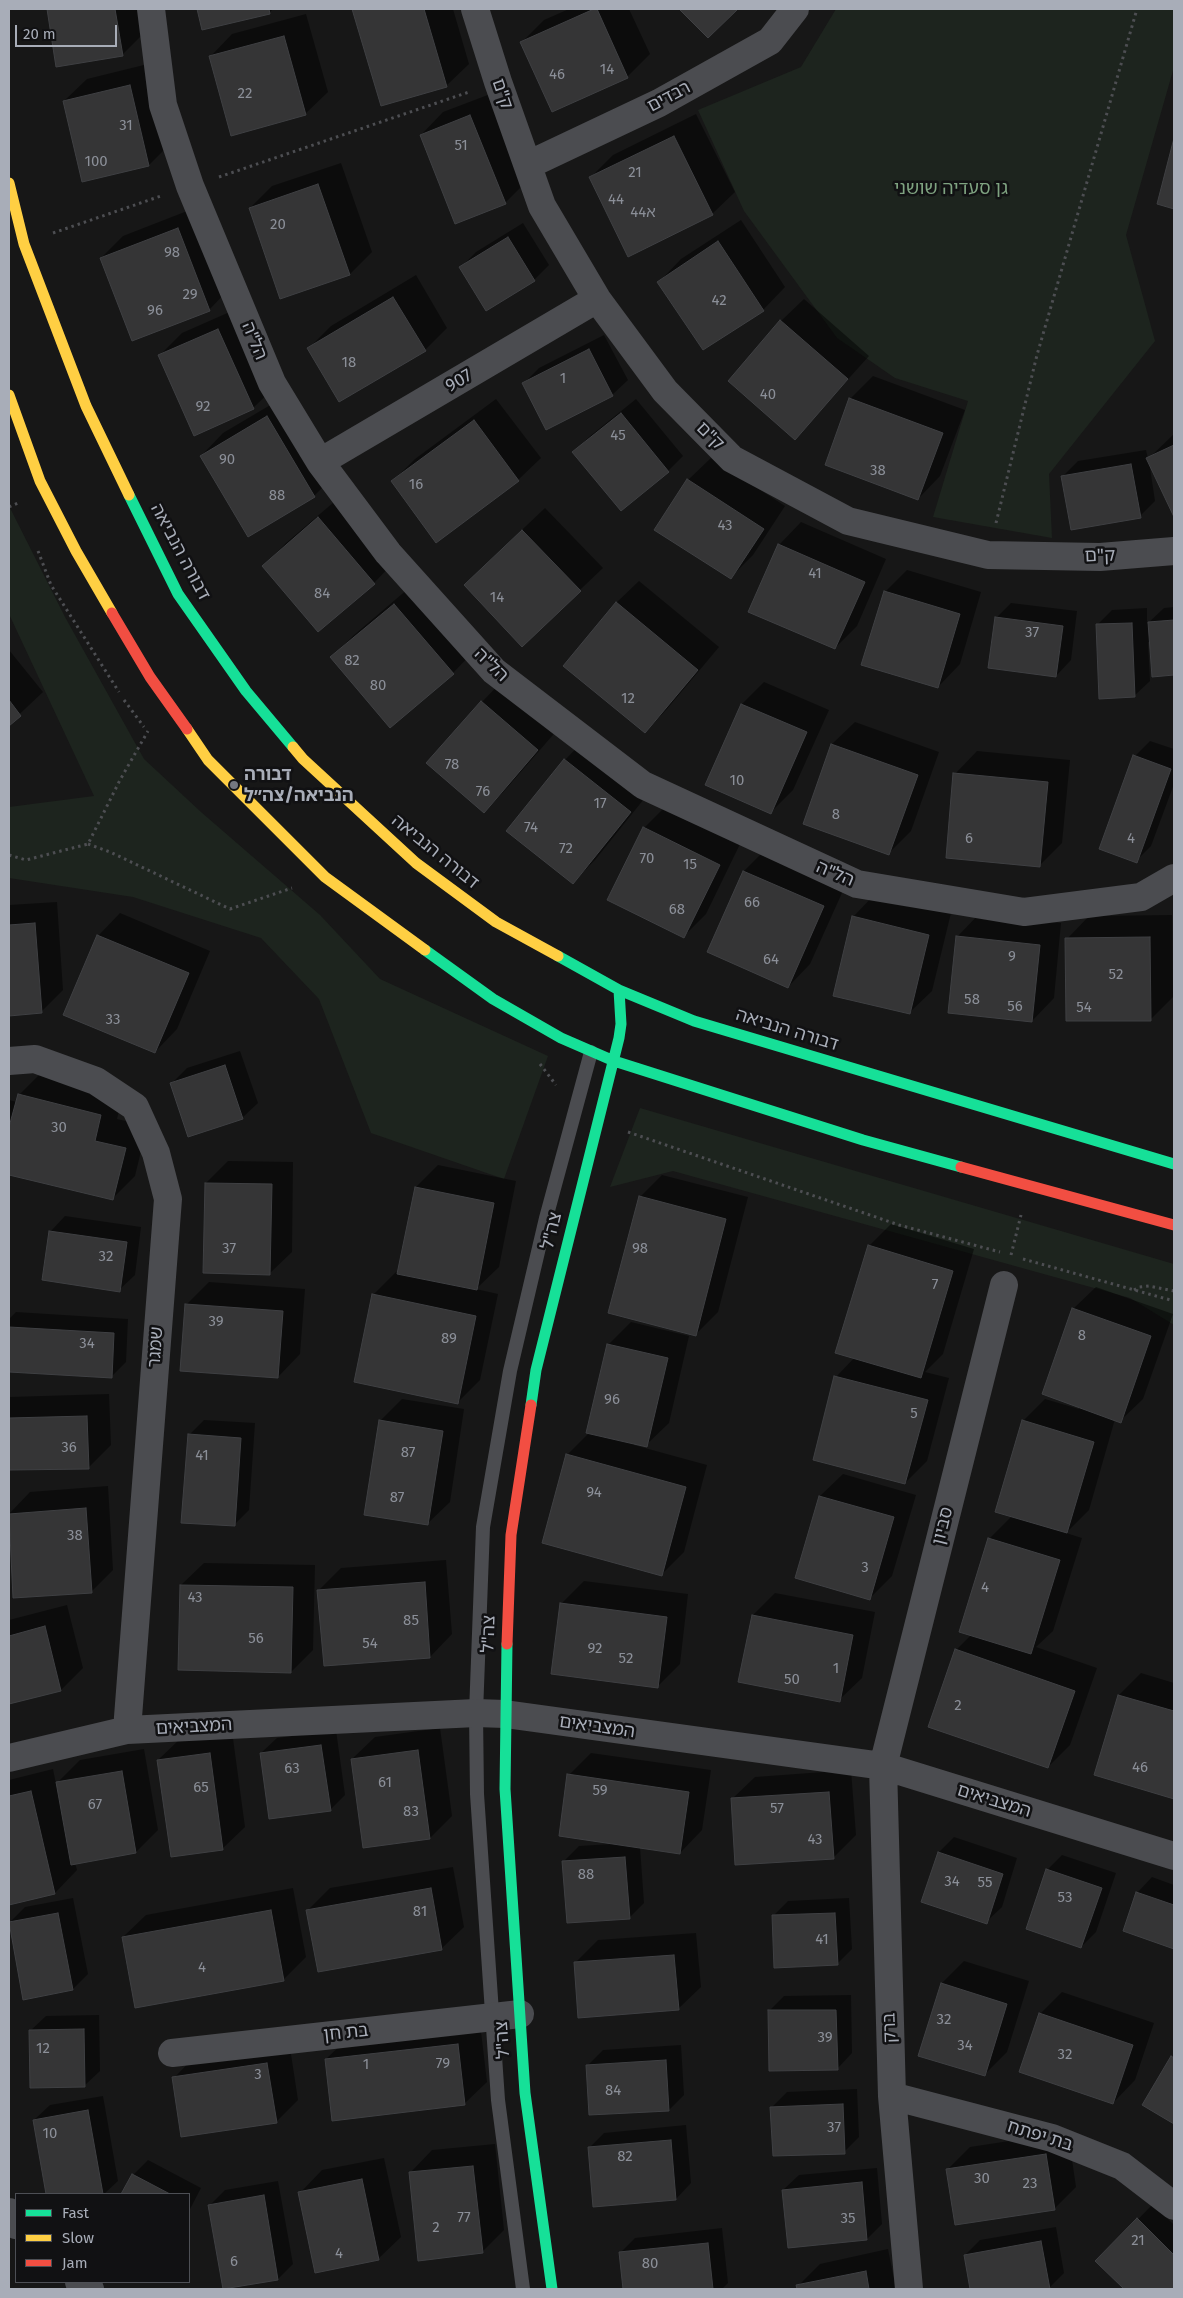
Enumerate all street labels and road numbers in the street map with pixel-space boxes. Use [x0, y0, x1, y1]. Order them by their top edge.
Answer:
street label: ק"ם [487, 76, 517, 112]
street label: רבדים [644, 77, 694, 117]
street label: הל"ה [237, 319, 271, 363]
street label: 907 [442, 365, 476, 397]
street label: ק"ם [691, 417, 729, 455]
street label: דבורה הנביאה [145, 500, 215, 604]
street label: ק"ם [1084, 545, 1116, 567]
street label: הל"ה [469, 644, 513, 686]
street label: דבורה הנביאה [387, 810, 483, 894]
street label: הל"ה [813, 856, 857, 892]
street label: דבורה הנביאה [733, 1004, 841, 1056]
street label: צה"ל [537, 1210, 567, 1252]
street label: שמגר [144, 1326, 168, 1368]
street label: סביון [928, 1505, 958, 1547]
street label: צה"ל [478, 1615, 500, 1653]
street label: המצביאים [558, 1711, 636, 1743]
street label: המצביאים [155, 1714, 233, 1740]
street label: המצביאים [954, 1779, 1034, 1823]
street label: ברק [879, 2012, 901, 2044]
street label: בת חן [322, 2020, 370, 2046]
street label: צה"ל [491, 2020, 515, 2060]
street label: בת יפתח [1005, 2116, 1075, 2156]

